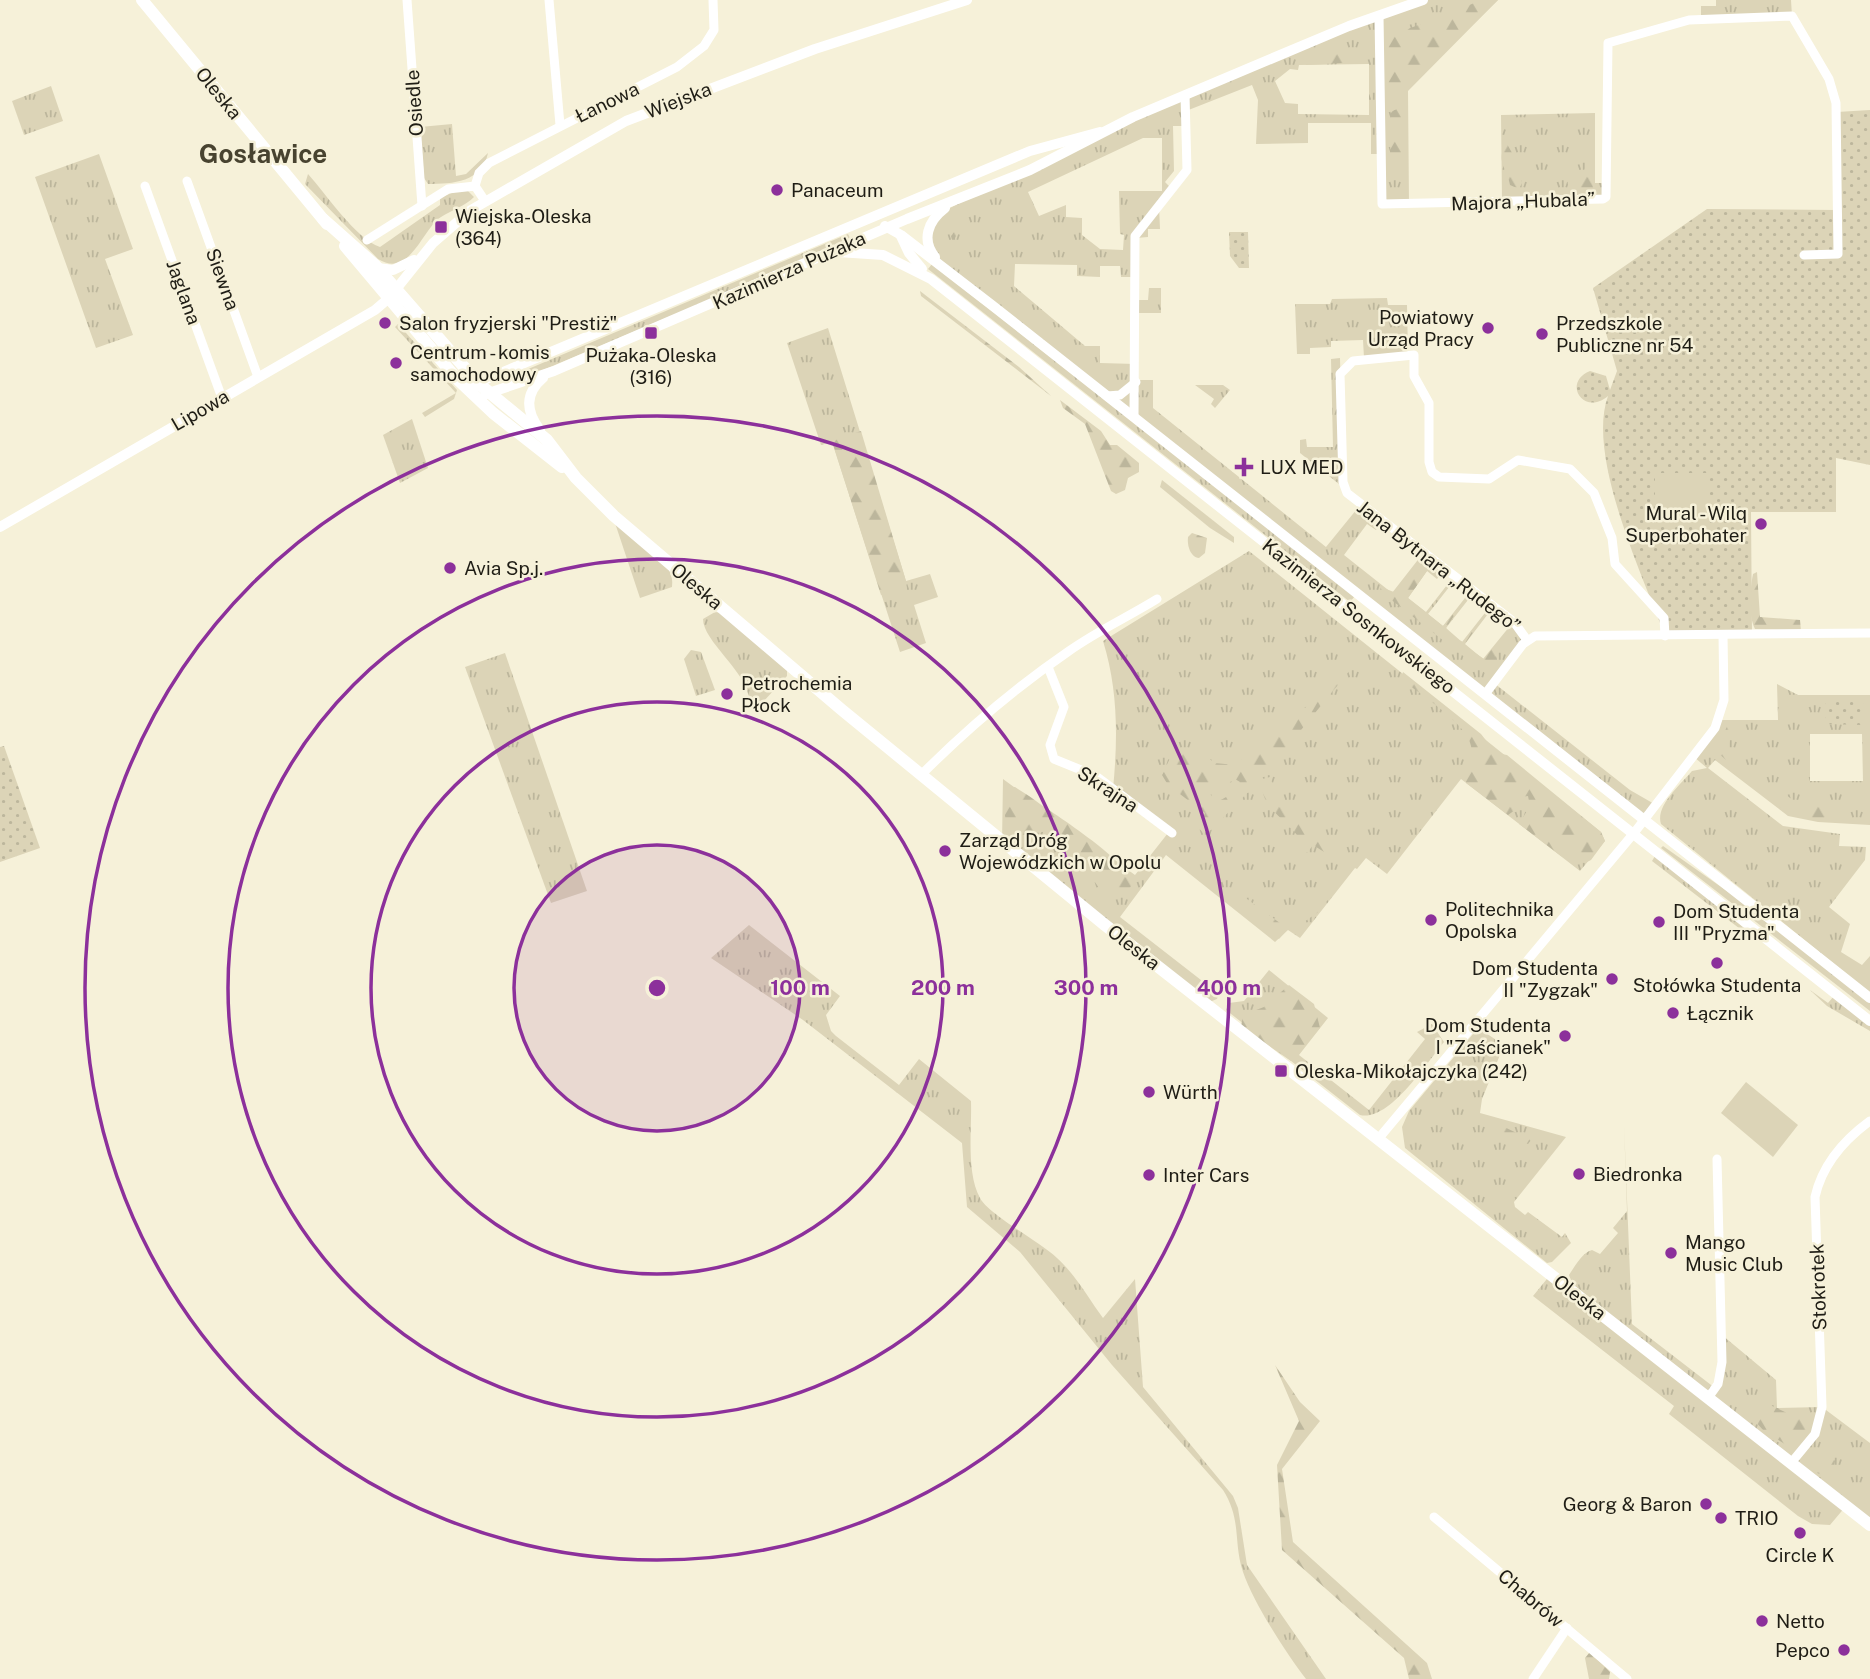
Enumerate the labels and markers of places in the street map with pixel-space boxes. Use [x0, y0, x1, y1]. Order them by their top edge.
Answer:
place label: Panaceum [791, 179, 883, 201]
marker: Panaceum [769, 182, 785, 198]
place label: Wiejska-Oleska (364) [455, 205, 592, 249]
marker: Wiejska-Oleska (364) [433, 219, 449, 235]
place label: Powiatowy Urząd Pracy [1367, 306, 1474, 350]
place label: Salon fryzjerski "Prestiż" [399, 312, 617, 334]
place label: Przedszkole Publiczne nr 54 [1556, 312, 1694, 356]
marker: Salon fryzjerski "Prestiż" [377, 315, 393, 331]
marker: Powiatowy Urząd Pracy [1480, 320, 1496, 336]
marker: Pużaka-Oleska (316) [643, 325, 659, 341]
marker: Przedszkole Publiczne nr 54 [1534, 326, 1550, 342]
place label: Centrum - komis samochodowy [410, 341, 550, 385]
place label: Pużaka-Oleska (316) [585, 344, 717, 388]
marker: Centrum - komis samochodowy [388, 355, 404, 371]
place label: LUX MED [1260, 456, 1343, 478]
marker: LUX MED [1234, 457, 1254, 477]
place label: Mural - Wilq Superbohater [1625, 502, 1747, 546]
marker: Mural - Wilq Superbohater [1753, 516, 1769, 532]
place label: Avia Sp.j. [464, 557, 543, 579]
marker: Avia Sp.j. [442, 560, 458, 576]
place label: Petrochemia Płock [741, 672, 852, 716]
marker: Petrochemia Płock [719, 686, 735, 702]
place label: Zarząd Dróg Wojewódzkich w Opolu [959, 829, 1161, 873]
marker: Zarząd Dróg Wojewódzkich w Opolu [937, 843, 953, 859]
place label: Politechnika Opolska [1445, 898, 1554, 942]
place label: Dom Studenta III "Pryzma" [1673, 900, 1799, 944]
marker: Politechnika Opolska [1423, 912, 1439, 928]
marker: Dom Studenta III "Pryzma" [1651, 914, 1667, 930]
marker: Stołówka Studenta [1709, 955, 1725, 971]
place label: Dom Studenta II "Zygzak" [1472, 957, 1598, 1001]
marker: Dom Studenta II "Zygzak" [1604, 971, 1620, 987]
place label: Stołówka Studenta [1633, 974, 1801, 996]
centre of rings [645, 976, 669, 1000]
place label: Łącznik [1687, 1002, 1754, 1024]
marker: Łącznik [1665, 1005, 1681, 1021]
place label: Dom Studenta I "Zaścianek" [1425, 1014, 1551, 1058]
marker: Dom Studenta I "Zaścianek" [1557, 1028, 1573, 1044]
place label: Oleska-Mikołajczyka (242) [1295, 1060, 1528, 1082]
marker: Oleska-Mikołajczyka (242) [1273, 1063, 1289, 1079]
place label: Würth [1163, 1081, 1218, 1103]
marker: Würth [1141, 1084, 1157, 1100]
place label: Biedronka [1593, 1163, 1683, 1185]
place label: Inter Cars [1163, 1164, 1249, 1186]
marker: Biedronka [1571, 1166, 1587, 1182]
marker: Inter Cars [1141, 1167, 1157, 1183]
place label: Mango Music Club [1685, 1231, 1783, 1275]
marker: Mango Music Club [1663, 1245, 1679, 1261]
place label: Georg & Baron [1563, 1493, 1692, 1515]
marker: Georg & Baron [1698, 1496, 1714, 1512]
place label: TRIO [1735, 1507, 1778, 1529]
marker: TRIO [1713, 1510, 1729, 1526]
marker: Circle K [1792, 1525, 1808, 1541]
place label: Circle K [1766, 1544, 1834, 1566]
place label: Netto [1776, 1610, 1825, 1632]
marker: Netto [1754, 1613, 1770, 1629]
place label: Pepco [1775, 1639, 1830, 1661]
marker: Pepco [1836, 1642, 1852, 1658]

